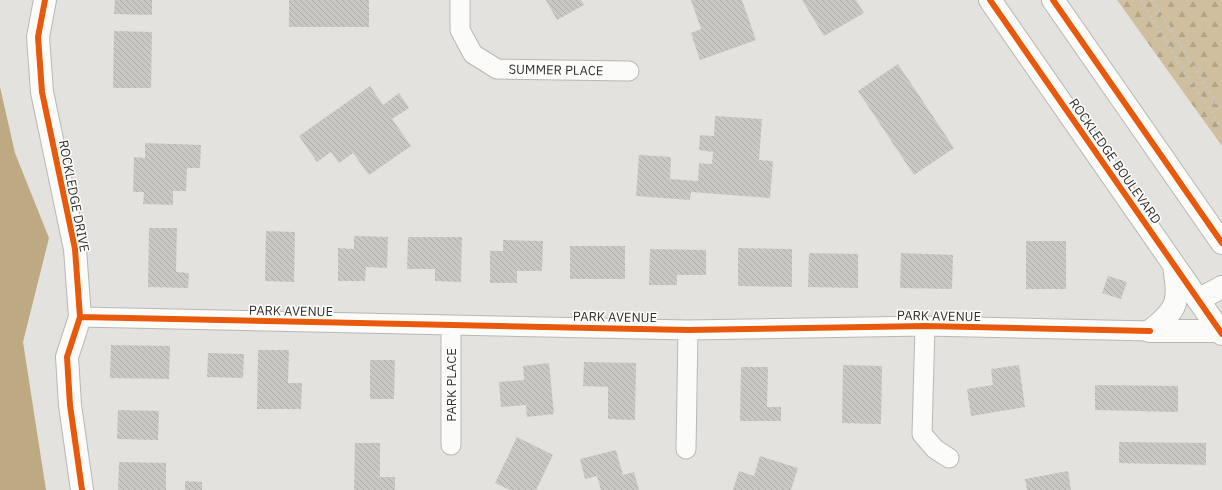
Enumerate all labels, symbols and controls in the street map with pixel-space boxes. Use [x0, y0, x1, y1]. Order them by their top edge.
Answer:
street label: SUMMER PLACE [508, 61, 604, 79]
street label: ROCKLEDGE BOULEVARD [1065, 95, 1165, 227]
street label: ROCKLEDGE DRIVE [55, 138, 93, 254]
street label: PARK AVENUE [249, 302, 333, 320]
street label: PARK AVENUE [897, 307, 981, 325]
street label: PARK AVENUE [573, 308, 657, 326]
street label: PARK PLACE [443, 348, 460, 422]

